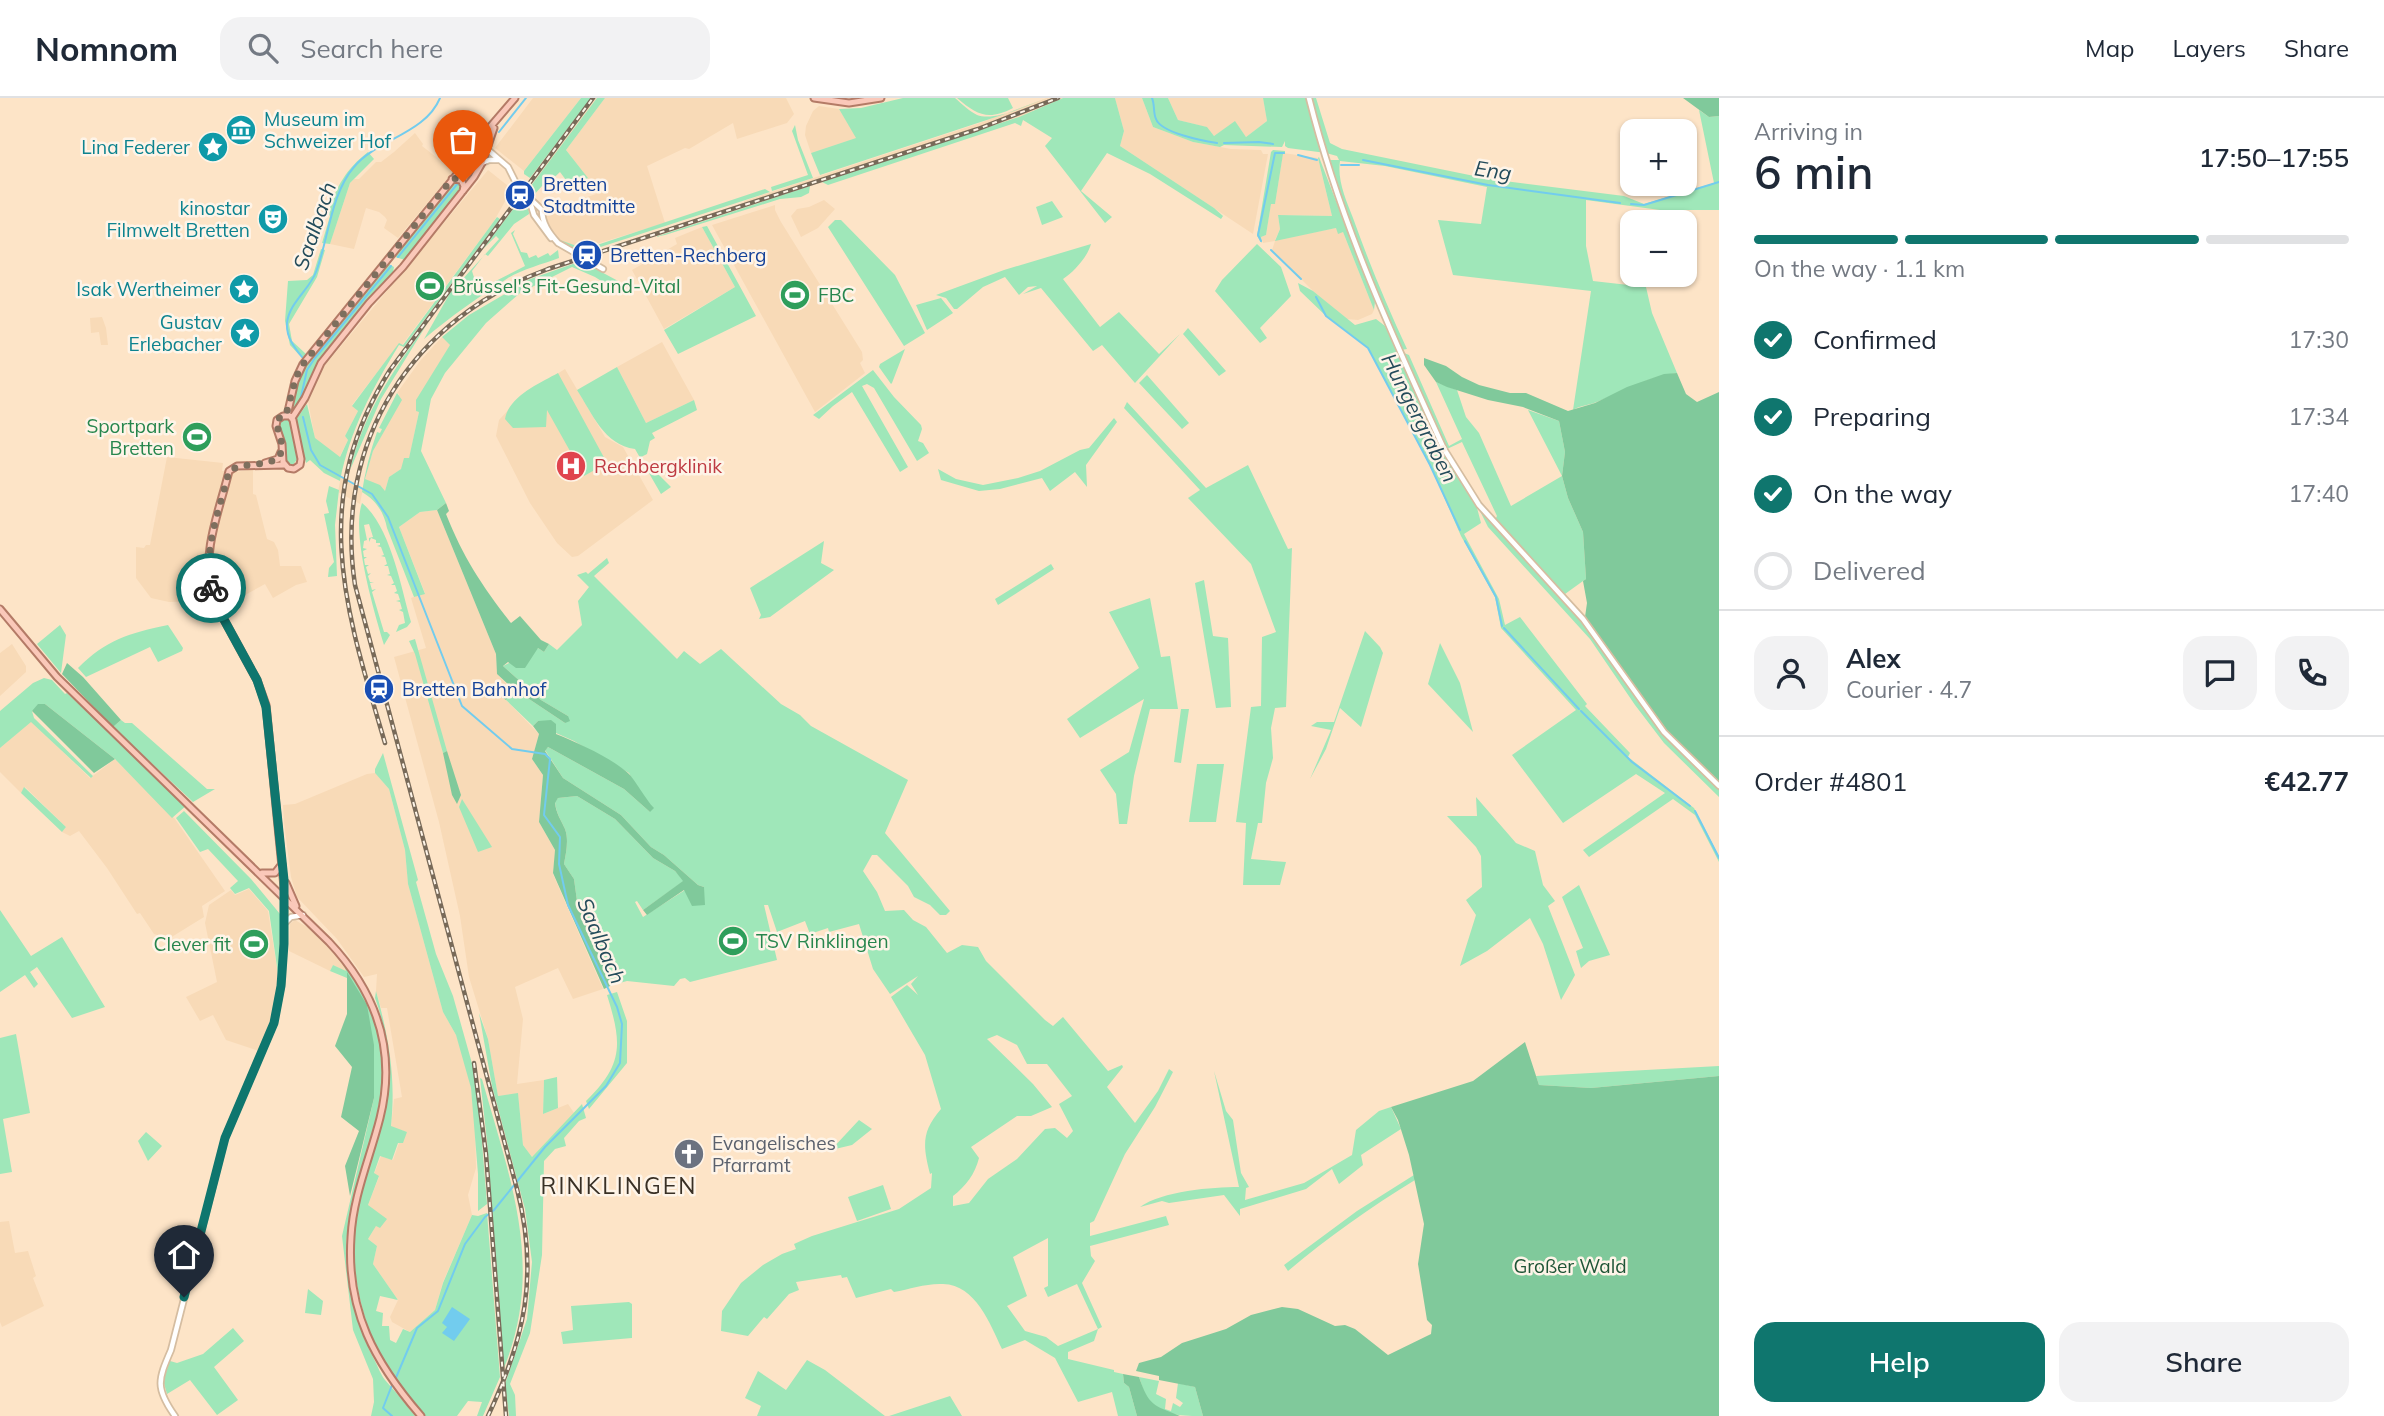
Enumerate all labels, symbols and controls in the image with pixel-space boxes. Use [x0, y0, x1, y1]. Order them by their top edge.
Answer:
search box [220, 17, 710, 80]
text: Nomnom [35, 28, 178, 69]
icon: search [244, 29, 282, 67]
text: Search here [300, 32, 443, 65]
text: Map [2085, 33, 2134, 63]
text: Layers [2172, 33, 2246, 63]
text: Share [2284, 33, 2349, 63]
place label: Museum im Schweizer Hof [264, 107, 392, 153]
pin [433, 110, 493, 182]
museum icon: Museum im Schweizer Hof [224, 113, 258, 147]
text: Arriving in [1754, 117, 1863, 146]
map controls [1620, 119, 1697, 287]
button: + [1620, 119, 1697, 196]
icon: bag [444, 121, 482, 159]
place icon: Lina Federer [196, 130, 230, 164]
place label: Lina Federer [81, 135, 190, 159]
text: 17:50–17:55 [2199, 141, 2349, 174]
text: 6 min [1754, 143, 1873, 201]
water label: Eng [1473, 154, 1514, 186]
place label: Bretten Stadtmitte [543, 172, 635, 218]
water label: Saalbach [287, 178, 341, 273]
station icon: Bretten Stadtmitte [503, 178, 537, 212]
place label: kinostar Filmwelt Bretten [106, 196, 250, 242]
theatre icon: kinostar Filmwelt Bretten [256, 202, 290, 236]
button: − [1620, 210, 1697, 287]
station icon: Bretten-Rechberg [570, 238, 604, 272]
place label: Bretten-Rechberg [610, 243, 766, 267]
text: On the way · 1.1 km [1754, 254, 1965, 283]
sports icon: Brüssel's Fit-Gesund-Vital [413, 269, 447, 303]
place icon: Isak Wertheimer [227, 272, 261, 306]
place label: Brüssel's Fit-Gesund-Vital [453, 274, 681, 298]
place label: Isak Wertheimer [76, 277, 221, 301]
sports icon: FBC [778, 278, 812, 312]
place label: FBC [818, 283, 855, 307]
place label: Gustav Erlebacher [129, 310, 222, 356]
place icon: Gustav Erlebacher [228, 316, 262, 350]
icon: check [1754, 321, 1792, 359]
text: Confirmed [1813, 323, 1937, 356]
text: 17:30 [2289, 325, 2349, 354]
water label: Hungergraben [1376, 349, 1464, 486]
icon: check [1754, 398, 1792, 436]
text: Preparing [1813, 400, 1931, 433]
text: 17:34 [2289, 402, 2349, 431]
place label: Sportpark Bretten [86, 414, 174, 460]
sports icon: Sportpark Bretten [180, 420, 214, 454]
hospital icon: Rechbergklinik [554, 449, 588, 483]
place label: Rechbergklinik [594, 454, 722, 478]
icon: check [1754, 475, 1792, 513]
text: On the way [1813, 477, 1952, 510]
text: 17:40 [2289, 479, 2349, 508]
courier [176, 553, 246, 623]
text: Delivered [1813, 554, 1926, 587]
icon: bike [192, 569, 230, 607]
button: person [1754, 636, 1828, 710]
button: chat [2183, 636, 2257, 710]
button: phone [2275, 636, 2349, 710]
text: Alex [1846, 642, 1901, 675]
station icon: Bretten Bahnhof [362, 672, 396, 706]
text: Courier · 4.7 [1846, 675, 1972, 704]
place label: Bretten Bahnhof [402, 677, 547, 701]
text: Order #4801 [1754, 765, 1907, 798]
text: €42.77 [2265, 765, 2349, 798]
water label: Saalbach [572, 894, 632, 988]
sports icon: TSV Rinklingen [716, 924, 750, 958]
sports icon: Clever fit [237, 927, 271, 961]
place label: TSV Rinklingen [756, 929, 889, 953]
place label: Clever fit [154, 932, 231, 956]
place label: Evangelisches Pfarramt [712, 1131, 836, 1177]
church icon: Evangelisches Pfarramt [672, 1137, 706, 1171]
district label: RINKLINGEN [541, 1171, 697, 1200]
pin [154, 1225, 214, 1297]
icon: home [165, 1236, 203, 1274]
park label: Großer Wald [1513, 1254, 1627, 1278]
button: Help [1754, 1322, 2045, 1402]
button: Share [2059, 1322, 2349, 1402]

